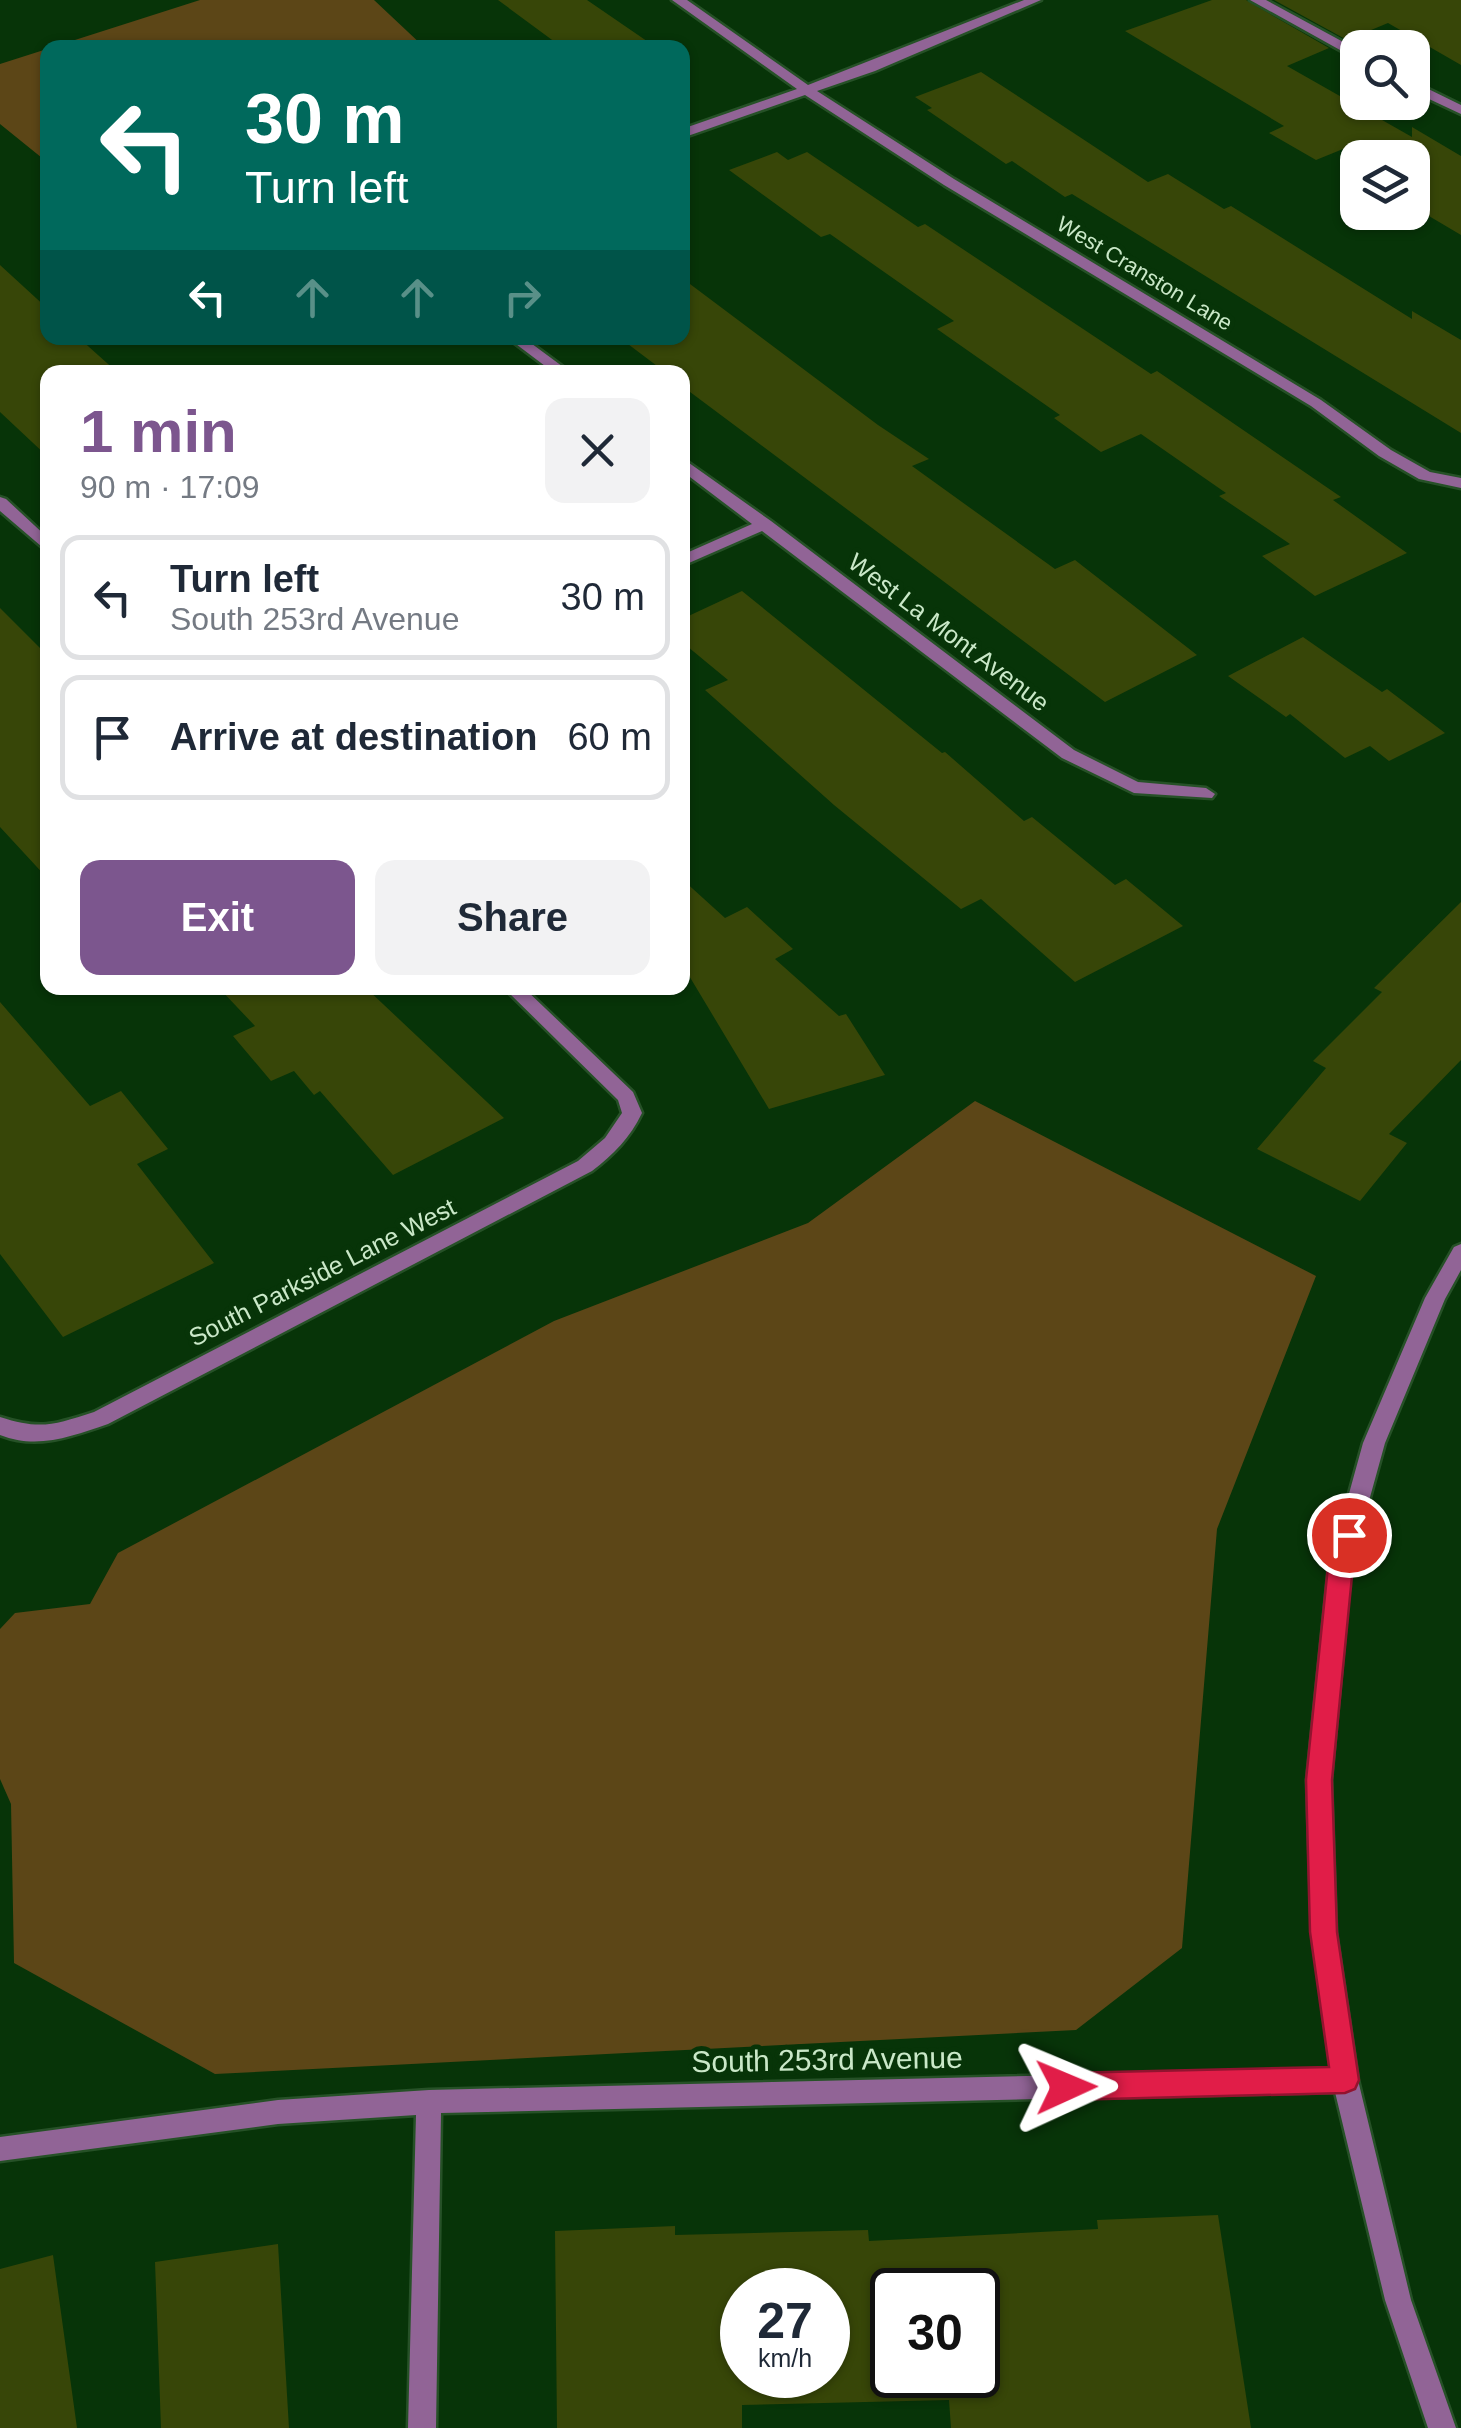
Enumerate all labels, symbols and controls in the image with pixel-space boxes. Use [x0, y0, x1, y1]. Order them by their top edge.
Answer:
map controls [1340, 30, 1430, 230]
button: search [1340, 30, 1430, 120]
icon: left [80, 80, 210, 210]
text: 30 m [245, 80, 405, 158]
button: layers [1340, 140, 1430, 230]
text: Turn left [245, 162, 408, 213]
street label: West Cranston Lane [1053, 211, 1237, 336]
icon: left [180, 270, 235, 325]
icon: ahead [285, 270, 340, 325]
icon: ahead [390, 270, 445, 325]
icon: right [495, 270, 550, 325]
text: 1 min [80, 398, 237, 465]
button: close [545, 398, 650, 503]
text: 90 m · 17:09 [80, 469, 260, 505]
street label: West La Mont Avenue [843, 547, 1055, 717]
text: Turn left [170, 558, 319, 600]
icon: left [85, 570, 140, 625]
text: 30 m [561, 576, 645, 618]
text: South 253rd Avenue [170, 601, 459, 637]
icon: arrive [85, 710, 140, 765]
text: Arrive at destination [170, 716, 537, 758]
text: 60 m [567, 716, 652, 758]
button: Exit [80, 860, 355, 975]
button: Share [375, 860, 650, 975]
street label: South Parkside Lane West [184, 1192, 460, 1352]
pin [1307, 1493, 1392, 1578]
icon: arrive [1322, 1508, 1377, 1563]
position arrow [1014, 2035, 1118, 2139]
street label: South 253rd Avenue [691, 2041, 963, 2078]
speed limit sign: 30 [870, 2268, 1000, 2398]
text: 27 [757, 2293, 813, 2349]
text: km/h [758, 2344, 812, 2372]

